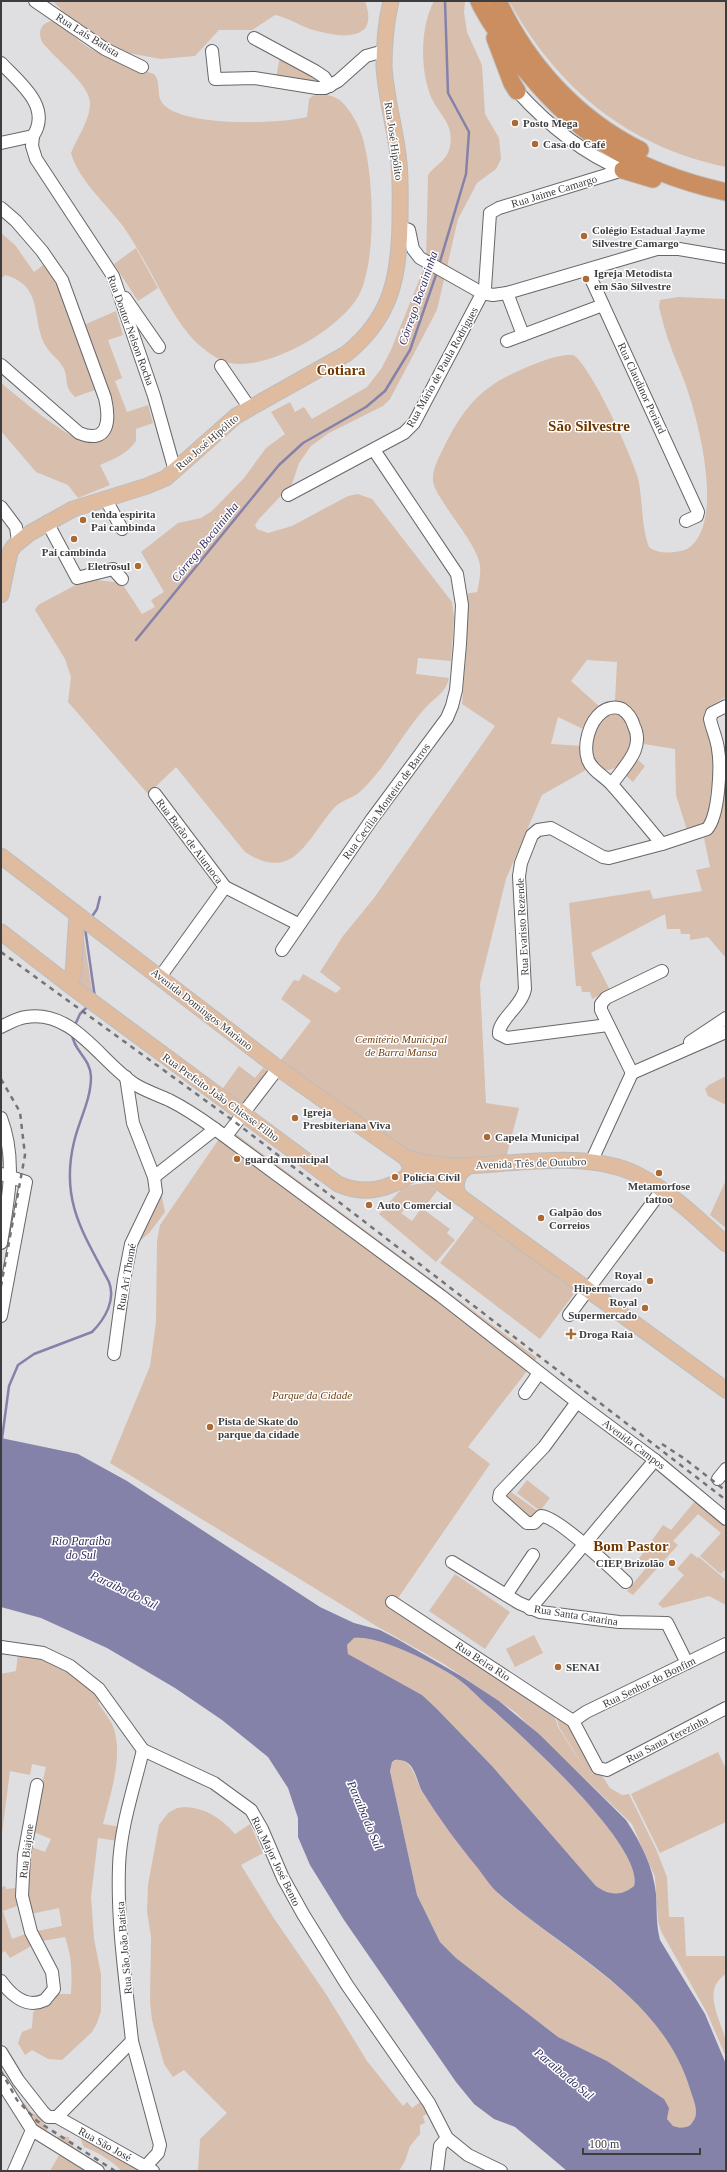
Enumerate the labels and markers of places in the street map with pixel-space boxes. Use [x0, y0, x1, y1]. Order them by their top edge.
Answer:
place label: Posto Mega [523, 117, 578, 129]
marker: Posto Mega [510, 118, 520, 128]
place label: Casa do Café [543, 138, 605, 150]
marker: Casa do Café [530, 139, 540, 149]
place label: Colégio Estadual Jayme Silvestre Camargo [592, 224, 705, 249]
marker: Colégio Estadual Jayme Silvestre Camargo [579, 231, 589, 241]
place label: Igreja Metodista em São Silvestre [594, 267, 673, 292]
marker: Igreja Metodista em São Silvestre [581, 274, 591, 284]
place label: tenda espirita Pai cambinda [91, 508, 156, 533]
marker: tenda espirita Pai cambinda [78, 515, 88, 525]
marker: Pai cambinda [69, 534, 79, 544]
place label: Pai cambinda [42, 546, 107, 558]
place label: Eletrosul [87, 560, 130, 572]
marker: Eletrosul [133, 561, 143, 571]
place label: Igreja Presbiteriana Viva [303, 1106, 391, 1131]
marker: Igreja Presbiteriana Viva [290, 1113, 300, 1123]
place label: Capela Municipal [495, 1131, 579, 1143]
marker: Capela Municipal [482, 1132, 492, 1142]
place label: guarda municipal [245, 1153, 328, 1165]
marker: guarda municipal [232, 1154, 242, 1164]
marker: Metamorfose tattoo [654, 1168, 664, 1178]
place label: Polícia Civil [403, 1171, 460, 1183]
marker: Polícia Civil [390, 1172, 400, 1182]
place label: Metamorfose tattoo [628, 1180, 690, 1205]
place label: Auto Comercial [377, 1199, 452, 1211]
marker: Auto Comercial [364, 1200, 374, 1210]
place label: Galpão dos Correios [549, 1206, 603, 1231]
marker: Galpão dos Correios [536, 1213, 546, 1223]
place label: Royal Hipermercado [574, 1269, 642, 1294]
marker: Royal Hipermercado [645, 1276, 655, 1286]
place label: Royal Supermercado [568, 1296, 637, 1321]
marker: Royal Supermercado [640, 1303, 650, 1313]
place label: Droga Raia [579, 1328, 633, 1340]
marker: Droga Raia [566, 1329, 576, 1339]
place label: Pista de Skate do parque da cidade [218, 1415, 299, 1440]
marker: Pista de Skate do parque da cidade [205, 1422, 215, 1432]
place label: CIEP Brizolão [596, 1557, 664, 1569]
marker: CIEP Brizolão [667, 1558, 677, 1568]
place label: SENAI [566, 1661, 600, 1673]
marker: SENAI [553, 1662, 563, 1672]

